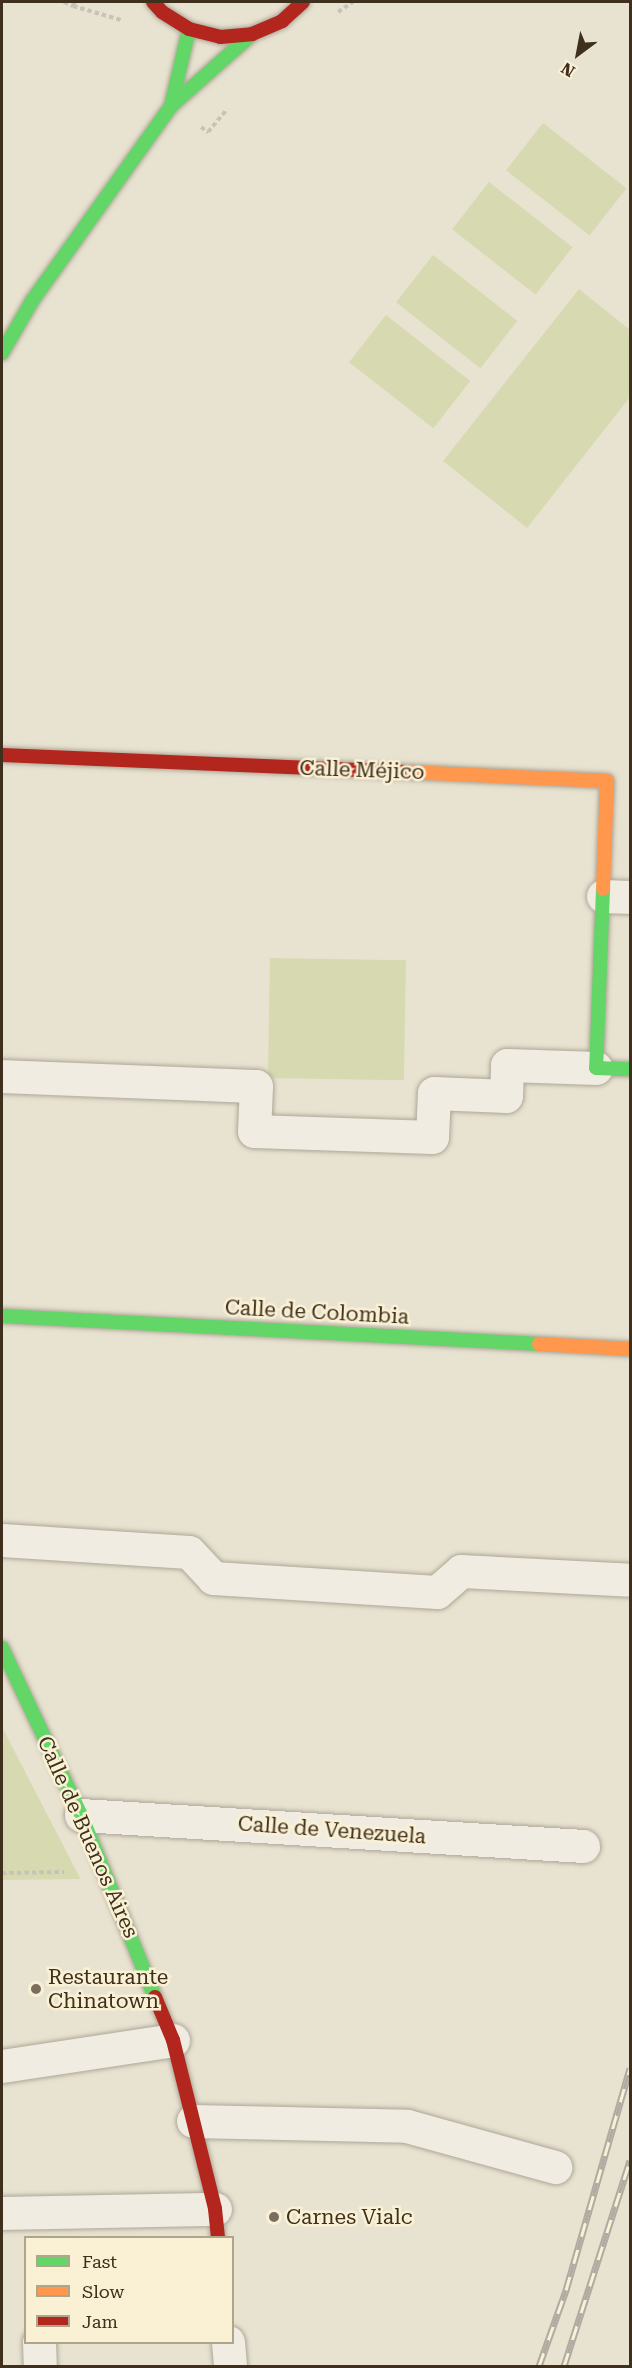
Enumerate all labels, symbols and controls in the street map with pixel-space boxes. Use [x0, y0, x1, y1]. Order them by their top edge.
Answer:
north arrow [548, 24, 608, 84]
text: N [558, 58, 578, 81]
street label: Calle Méjico [299, 755, 425, 785]
street label: Calle de Colombia [224, 1295, 410, 1329]
street label: Calle de Buenos Aires [32, 1732, 144, 1942]
street label: Calle de Venezuela [237, 1811, 427, 1849]
place label: Restaurante Chinatown [48, 1964, 168, 2014]
marker: Restaurante Chinatown [29, 1982, 43, 1996]
place label: Carnes Vialc [286, 2204, 412, 2230]
marker: Carnes Vialc [267, 2210, 281, 2224]
legend [24, 2236, 234, 2344]
text: Fast [82, 2251, 117, 2272]
text: Slow [82, 2281, 124, 2302]
text: Jam [82, 2311, 118, 2332]

